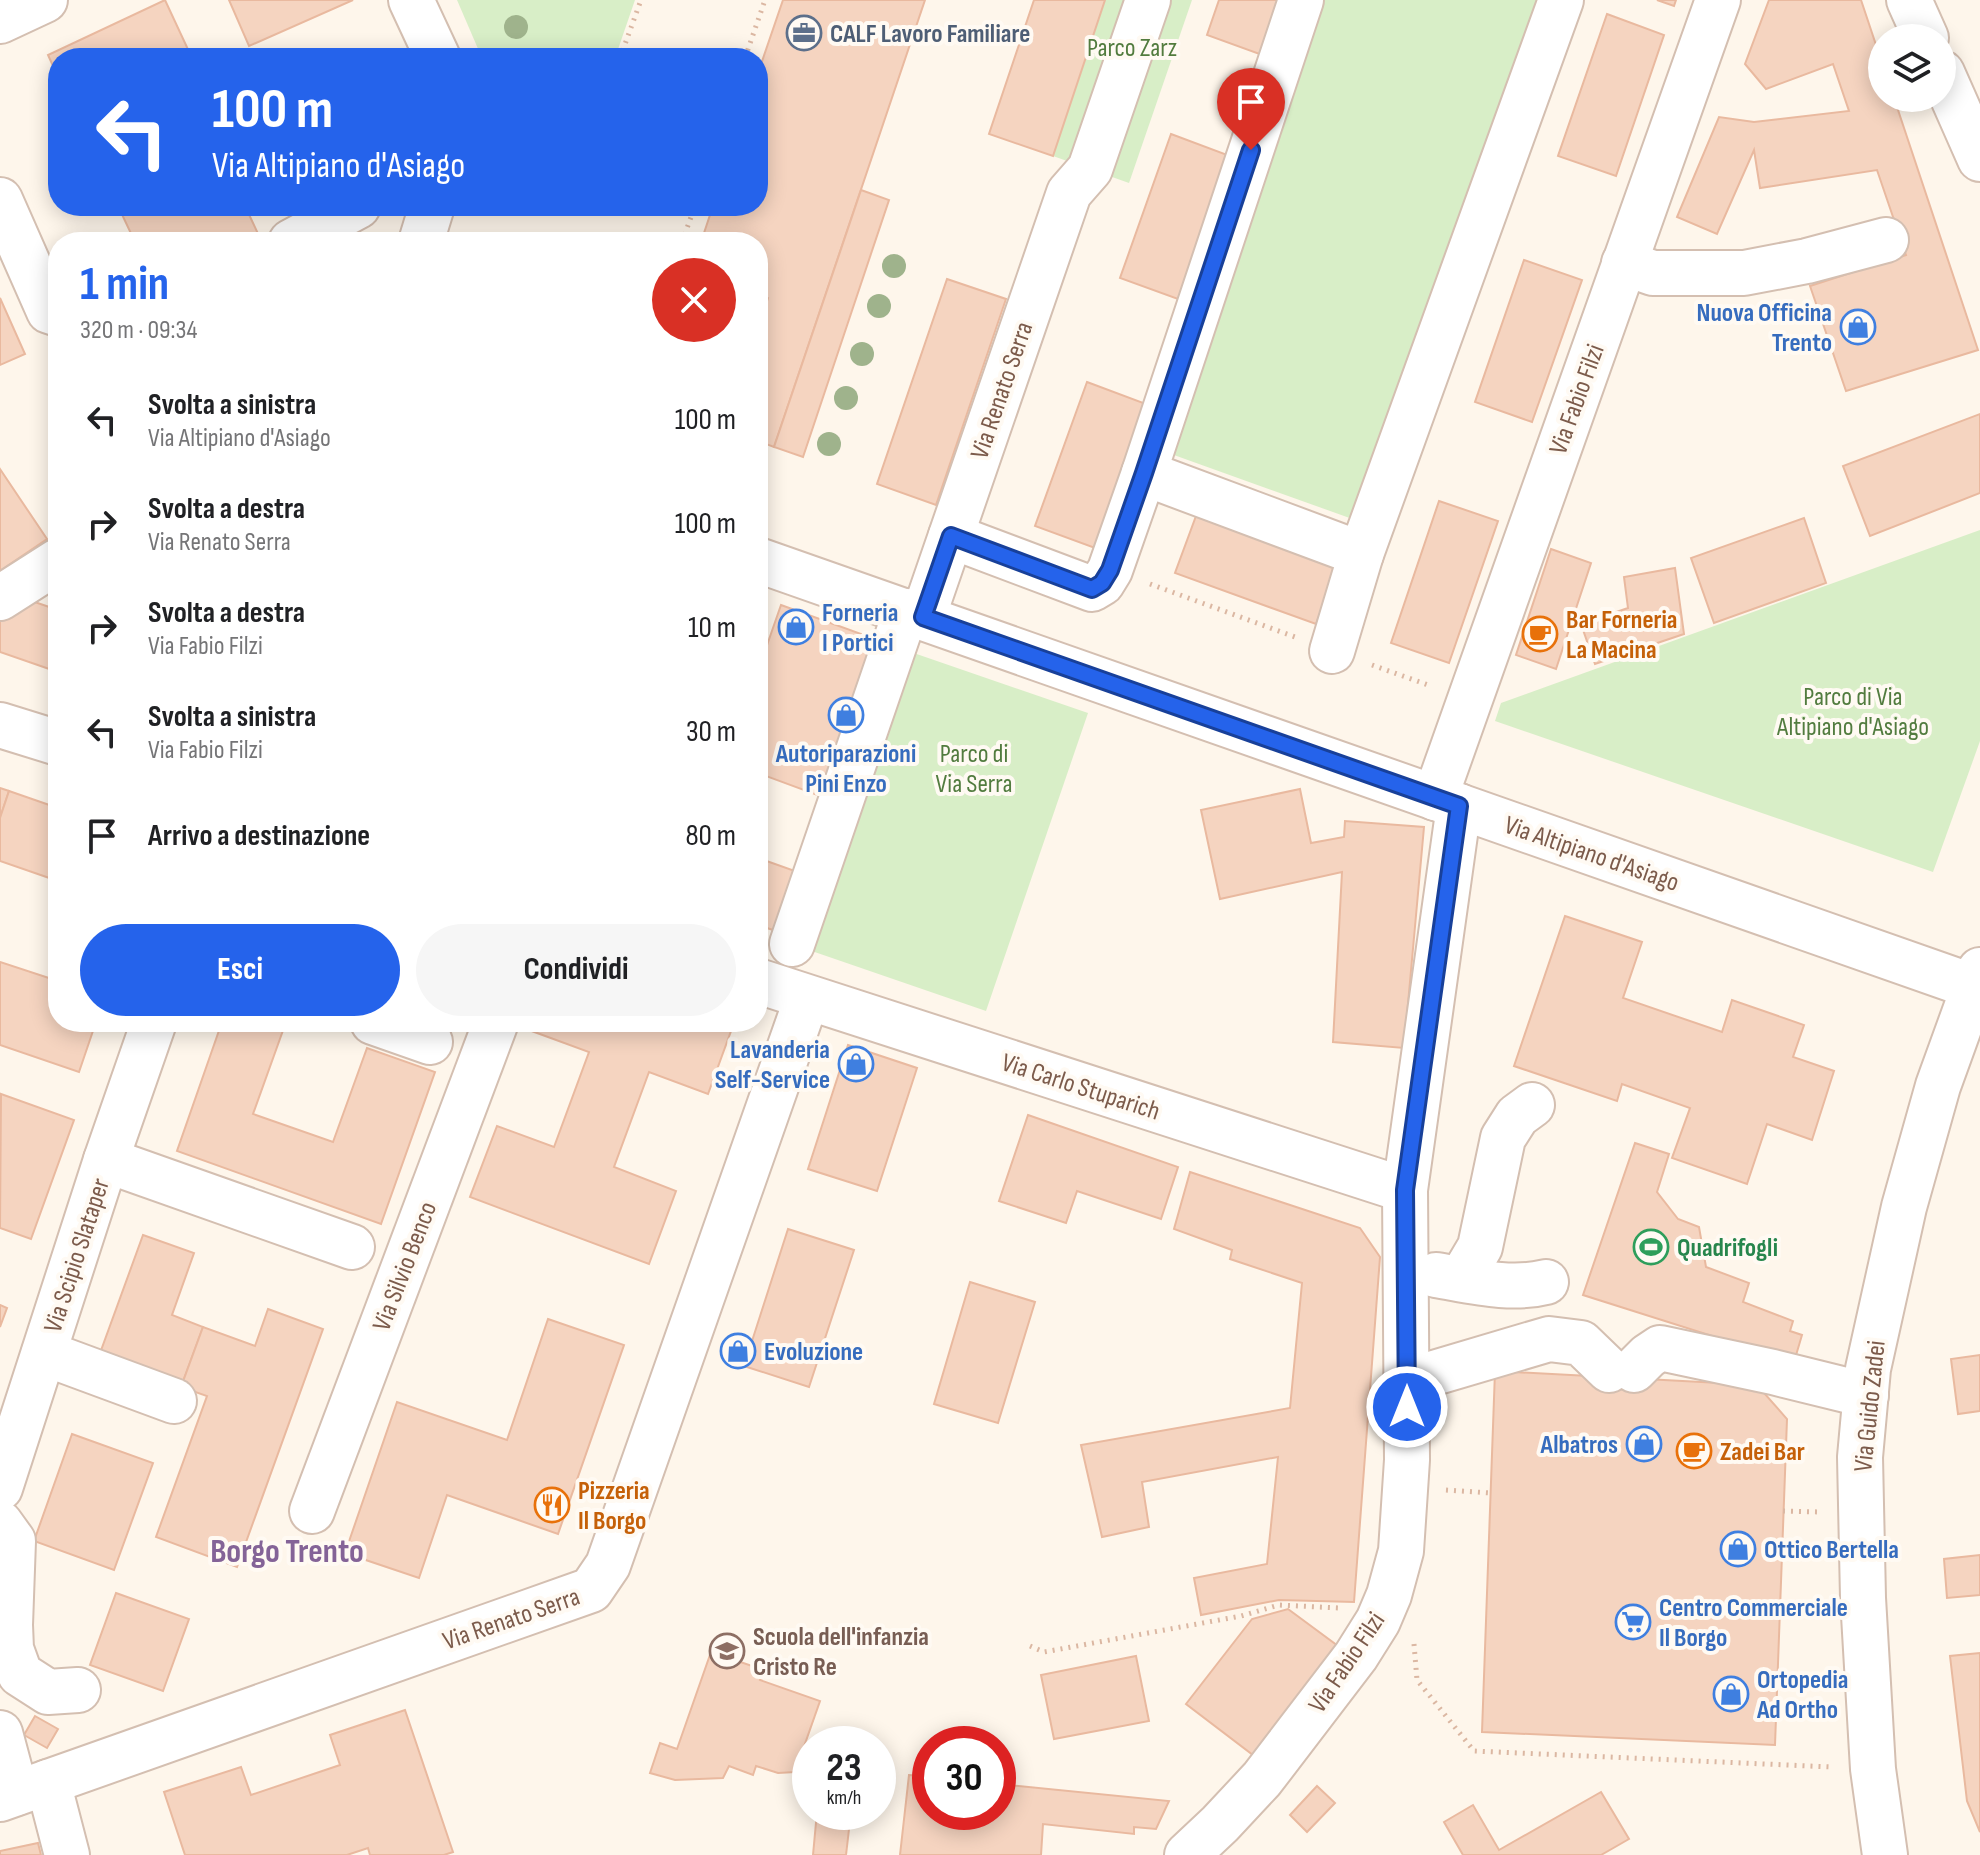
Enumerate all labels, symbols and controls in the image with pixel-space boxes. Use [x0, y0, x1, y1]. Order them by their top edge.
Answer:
office icon: CALF Lavoro Familiare [785, 14, 823, 52]
place label: CALF Lavoro Familiare [830, 19, 1030, 50]
map controls [1868, 24, 1956, 112]
button: layers [1868, 24, 1956, 112]
park label: Parco Zarz [1087, 33, 1177, 64]
pin [1217, 68, 1285, 150]
text: 100 m [212, 77, 333, 144]
icon: left [80, 80, 184, 184]
icon: arrive [1229, 80, 1273, 124]
text: Via Altipiano d'Asiago [212, 145, 465, 188]
text: 1 min [80, 256, 169, 313]
button: close [652, 258, 736, 342]
place label: Nuova Officina Trento [1697, 298, 1832, 359]
shop icon: Nuova Officina Trento [1839, 308, 1877, 346]
text: 320 m · 09:34 [80, 315, 197, 346]
street label: Via Renato Serra [965, 318, 1040, 463]
street label: Via Fabio Filzi [1543, 340, 1612, 459]
text: Svolta a sinistra [148, 387, 316, 423]
icon: left [80, 398, 124, 442]
text: 100 m [675, 402, 736, 438]
text: Via Altipiano d'Asiago [148, 423, 331, 454]
text: Svolta a destra [148, 491, 305, 527]
icon: right [80, 502, 124, 546]
text: 100 m [675, 506, 736, 542]
text: Via Renato Serra [148, 527, 291, 558]
text: Svolta a destra [148, 595, 305, 631]
place label: Forneria I Portici [822, 598, 898, 659]
place label: Bar Forneria La Macina [1566, 605, 1678, 666]
icon: right [80, 606, 124, 650]
shop icon: Forneria I Portici [777, 608, 815, 646]
text: 10 m [688, 610, 736, 646]
cafe icon: Bar Forneria La Macina [1521, 615, 1559, 653]
text: Via Fabio Filzi [148, 631, 263, 662]
park label: Parco di Via Altipiano d'Asiago [1776, 682, 1929, 743]
shop icon: Autoriparazioni Pini Enzo [827, 696, 865, 734]
text: Svolta a sinistra [148, 699, 316, 735]
icon: left [80, 710, 124, 754]
text: 30 m [686, 714, 736, 750]
text: Via Fabio Filzi [148, 735, 263, 766]
place label: Autoriparazioni Pini Enzo [775, 739, 916, 800]
park label: Parco di Via Serra [936, 739, 1012, 800]
street label: Via Altipiano d'Asiago [1500, 810, 1683, 899]
icon: arrive [80, 814, 124, 858]
text: Arrivo a destinazione [148, 818, 370, 854]
text: 80 m [685, 818, 736, 854]
button: Esci [80, 924, 400, 1016]
button: Condividi [416, 924, 736, 1016]
place label: Lavanderia Self-Service [715, 1035, 830, 1096]
shop icon: Lavanderia Self-Service [837, 1045, 875, 1083]
street label: Via Carlo Stuparich [997, 1047, 1164, 1128]
street label: Via Scipio Slataper [38, 1174, 117, 1336]
street label: Via Silvio Benco [367, 1198, 444, 1335]
sports icon: Quadrifogli [1632, 1228, 1670, 1266]
place label: Quadrifogli [1677, 1233, 1778, 1264]
shop icon: Evoluzione [719, 1332, 757, 1370]
place label: Evoluzione [764, 1337, 863, 1368]
street label: Via Guido Zadei [1848, 1339, 1893, 1473]
position arrow [1365, 1365, 1449, 1449]
shop icon: Albatros [1625, 1425, 1663, 1463]
place label: Albatros [1540, 1430, 1618, 1461]
cafe icon: Zadei Bar [1675, 1432, 1713, 1470]
place label: Zadei Bar [1720, 1437, 1805, 1468]
place label: Pizzeria Il Borgo [578, 1476, 650, 1537]
restaurant icon: Pizzeria Il Borgo [533, 1486, 571, 1524]
shop icon: Ottico Bertella [1719, 1530, 1757, 1568]
district label: Borgo Trento [210, 1531, 364, 1572]
place label: Ottico Bertella [1764, 1535, 1899, 1566]
street label: Via Renato Serra [439, 1582, 584, 1657]
place label: Centro Commerciale Il Borgo [1659, 1593, 1848, 1654]
supermarket icon: Centro Commerciale Il Borgo [1614, 1603, 1652, 1641]
street label: Via Fabio Filzi [1302, 1607, 1392, 1719]
place label: Scuola dell'infanzia Cristo Re [753, 1622, 929, 1683]
school or university icon: Scuola dell'infanzia Cristo Re [708, 1632, 746, 1670]
place label: Ortopedia Ad Ortho [1756, 1665, 1848, 1726]
shop icon: Ortopedia Ad Ortho [1712, 1675, 1750, 1713]
speed limit sign: 30 [912, 1726, 1016, 1830]
text: 23 [826, 1744, 862, 1792]
text: km/h [827, 1786, 861, 1810]

